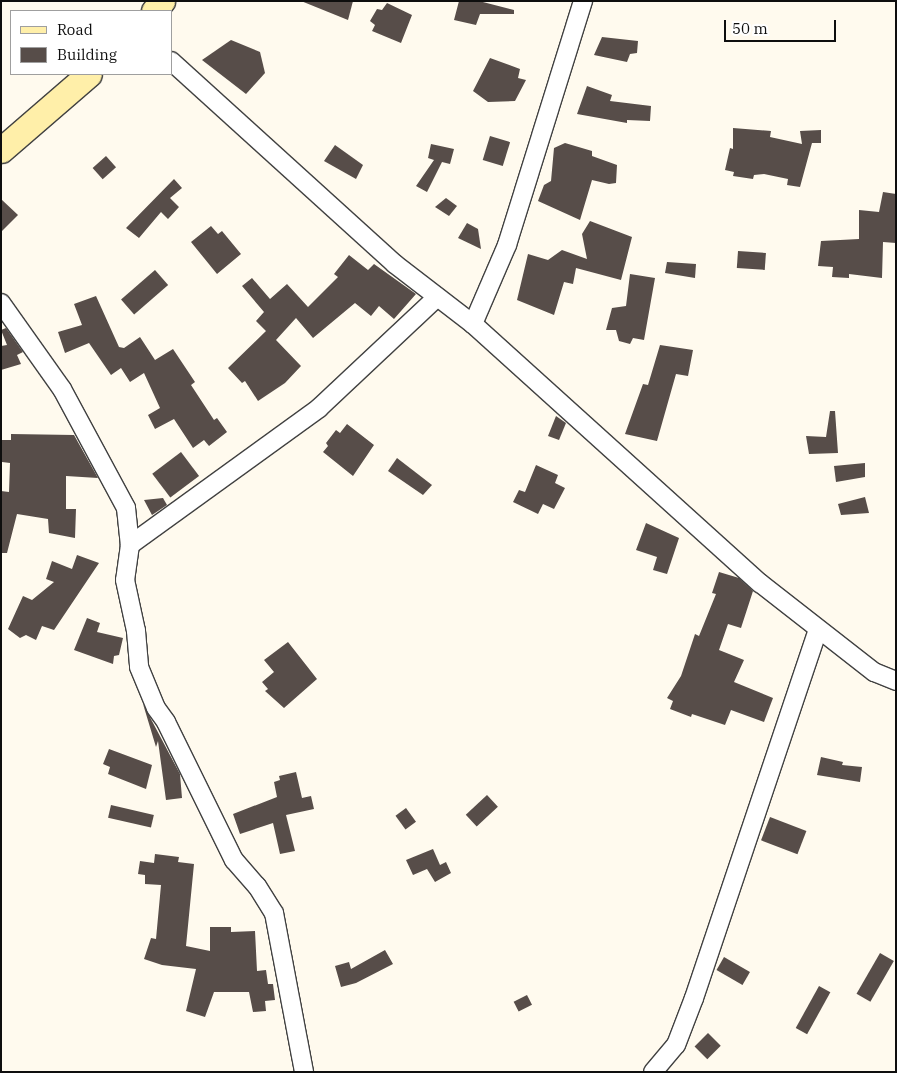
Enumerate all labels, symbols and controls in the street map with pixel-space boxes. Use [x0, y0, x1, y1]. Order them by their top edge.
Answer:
legend [10, 10, 172, 75]
scale bar [727, 10, 840, 42]
text: 50 m [732, 19, 768, 38]
text: Road [57, 20, 93, 39]
text: Building [57, 45, 117, 64]

